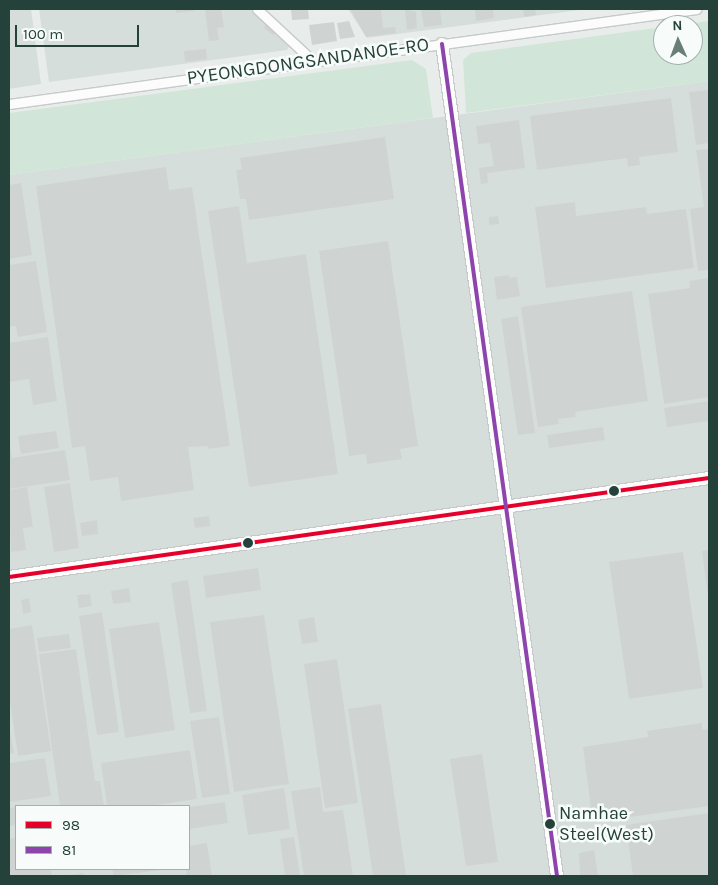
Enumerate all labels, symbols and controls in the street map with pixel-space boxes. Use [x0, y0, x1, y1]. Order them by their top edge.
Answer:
scale bar [18, 15, 141, 47]
north arrow [653, 15, 703, 65]
text: N [672, 17, 683, 34]
text: 100 m [23, 25, 63, 43]
street label: PYEONGDONGSANDANOE-RO [185, 34, 431, 90]
unlabelled marker [609, 486, 619, 496]
unlabelled marker [243, 538, 253, 548]
place label: Namhae Steel(West) [559, 803, 654, 846]
legend [15, 805, 190, 870]
text: 98 [62, 816, 80, 834]
marker: Namhae Steel(West) [545, 819, 555, 829]
text: 81 [62, 841, 76, 859]

